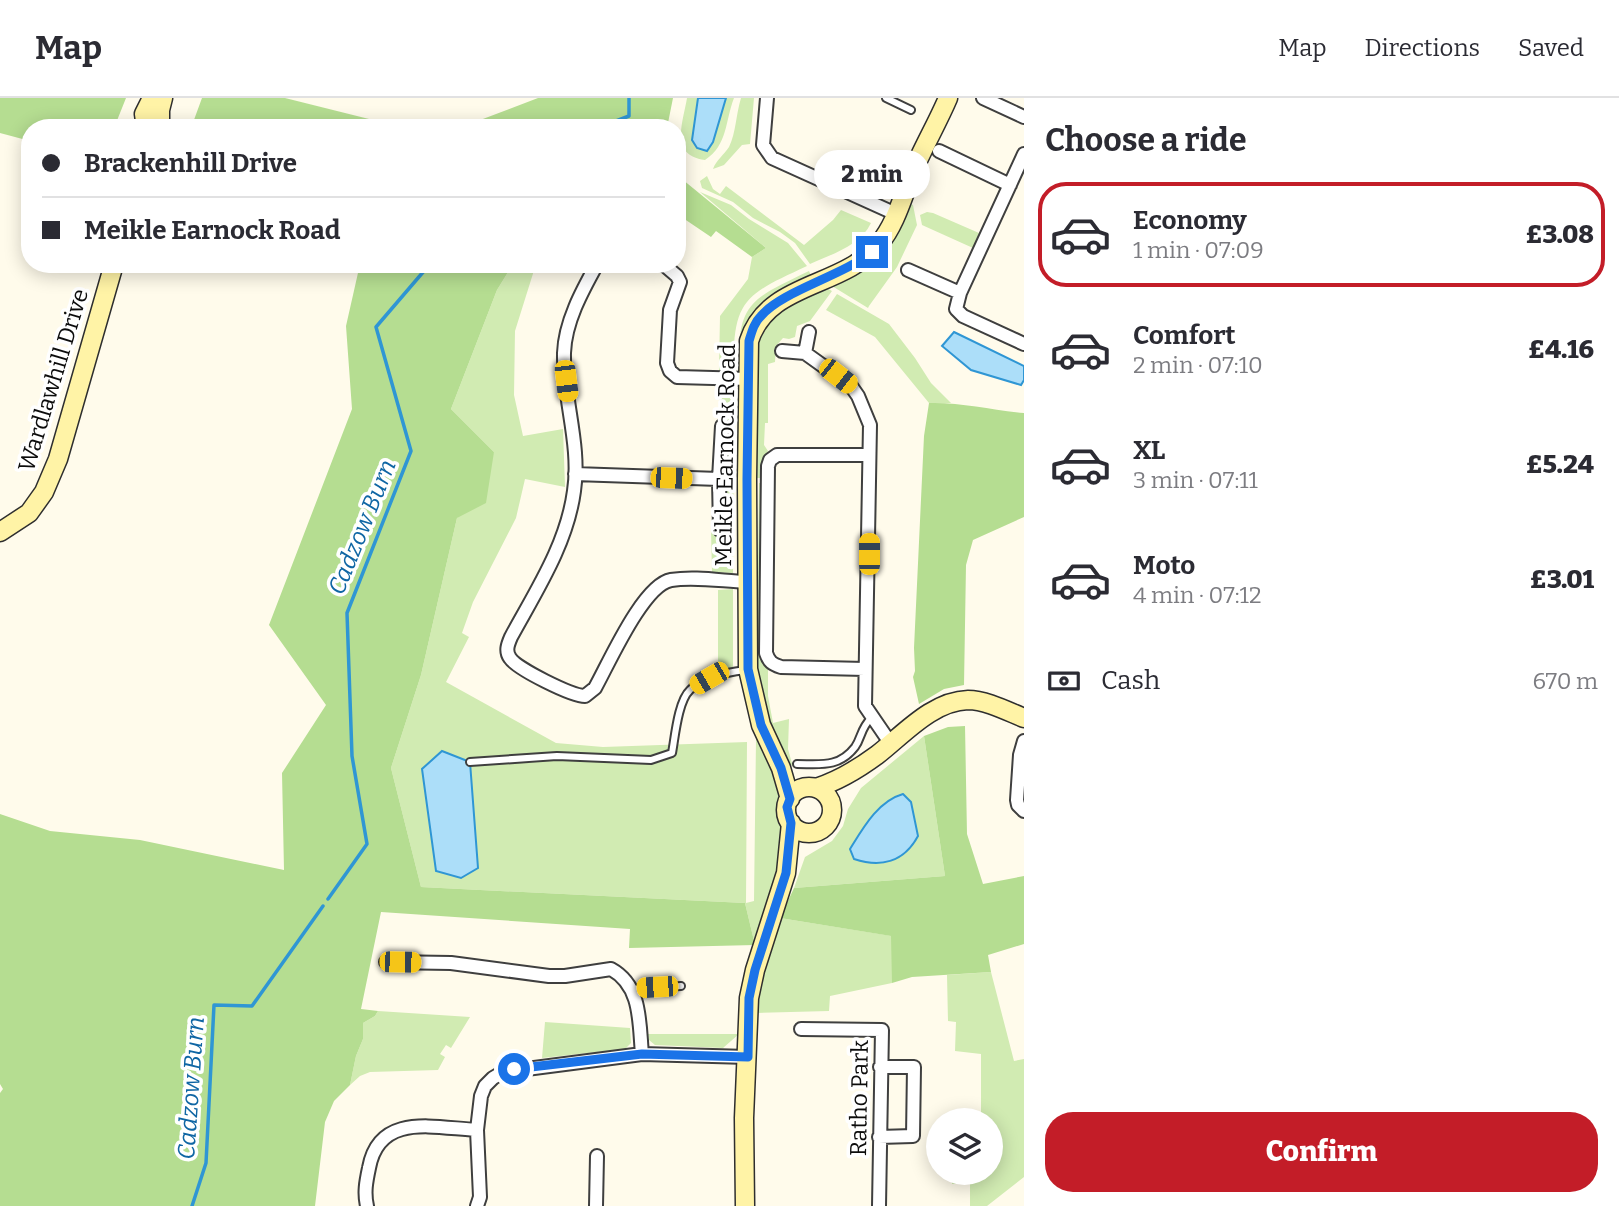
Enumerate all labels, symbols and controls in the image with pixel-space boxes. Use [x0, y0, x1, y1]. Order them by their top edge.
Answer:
text: Map [35, 28, 102, 68]
text: Map [1278, 34, 1327, 62]
text: Directions [1365, 34, 1480, 62]
text: Saved [1518, 34, 1584, 62]
text: Choose a ride [1045, 121, 1246, 159]
text: Brackenhill Drive [84, 148, 297, 179]
callout: 2 min [814, 150, 930, 200]
text: 2 min [841, 160, 903, 188]
icon: car [1049, 203, 1112, 266]
text: Economy [1133, 205, 1247, 236]
text: Meikle Earnock Road [84, 215, 341, 246]
text: £3.08 [1526, 219, 1594, 250]
route end [856, 236, 888, 268]
text: 1 min · 07:09 [1133, 236, 1264, 264]
street label: Wardlawhill Drive [12, 285, 94, 475]
icon: car [1049, 318, 1112, 381]
text: Comfort [1133, 320, 1236, 351]
text: £4.16 [1528, 334, 1594, 365]
street label: Meikle Earnock Road [709, 343, 741, 567]
text: 2 min · 07:10 [1133, 351, 1263, 379]
car [815, 355, 862, 397]
car [554, 359, 579, 403]
icon: car [1049, 433, 1112, 496]
text: XL [1133, 435, 1165, 466]
text: £5.24 [1526, 449, 1594, 480]
water label: Cadzow Burn [322, 455, 402, 599]
text: 3 min · 07:11 [1133, 466, 1258, 494]
car [650, 467, 693, 489]
car [859, 533, 880, 575]
icon: car [1049, 548, 1112, 611]
text: Moto [1133, 550, 1195, 581]
text: £3.01 [1530, 564, 1594, 595]
text: 4 min · 07:12 [1133, 581, 1261, 609]
car [686, 658, 733, 698]
icon: cash [1045, 662, 1083, 700]
text: Cash [1101, 665, 1160, 696]
text: 670 m [1532, 667, 1598, 695]
car [379, 951, 422, 973]
car [636, 975, 679, 999]
water label: Cadzow Burn [172, 1016, 210, 1160]
street label: Ratho Park [844, 1040, 874, 1156]
route start [498, 1053, 530, 1085]
map controls [926, 1108, 1003, 1185]
button: layers [926, 1108, 1003, 1185]
button: Confirm [1045, 1112, 1598, 1192]

